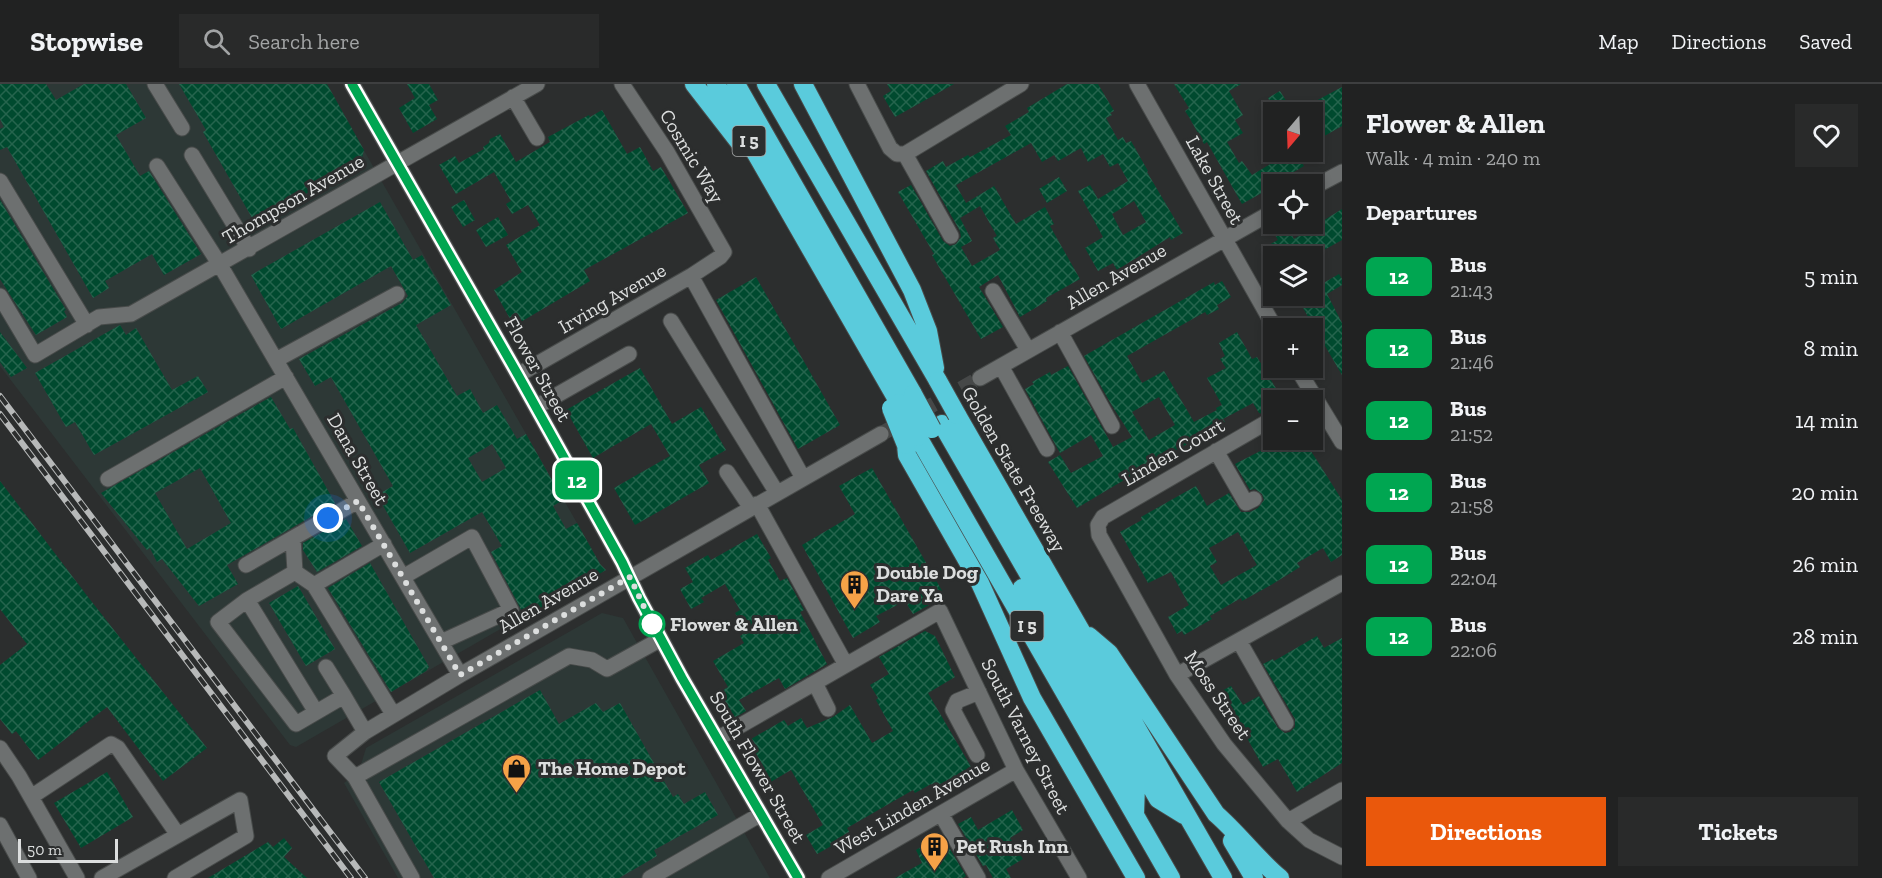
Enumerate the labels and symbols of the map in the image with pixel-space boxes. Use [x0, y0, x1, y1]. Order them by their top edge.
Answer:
north arrow [1263, 102, 1323, 162]
street label: Cosmic Way [655, 105, 730, 208]
road number: I 5 [732, 126, 766, 156]
street label: Lake Street [1181, 132, 1249, 229]
street label: Thompson Avenue [218, 149, 368, 249]
street label: Allen Avenue [1062, 238, 1170, 314]
street label: Irving Avenue [554, 258, 670, 338]
street label: Flower Street [499, 312, 577, 426]
street label: Golden State Freeway [957, 382, 1072, 557]
street label: Dana Street [322, 409, 394, 510]
street label: Linden Court [1117, 413, 1229, 491]
line badge: 12 [550, 460, 604, 500]
your location [313, 503, 343, 533]
place label: Double Dog Dare Ya [876, 560, 979, 607]
street label: Allen Avenue [494, 562, 602, 638]
building icon: Double Dog Dare Ya [839, 568, 871, 610]
marker: Flower & Allen [639, 611, 665, 637]
road number: I 5 [1010, 611, 1044, 641]
place label: Flower & Allen [670, 612, 798, 636]
street label: Moss Street [1179, 646, 1257, 745]
street label: South Varney Street [976, 654, 1076, 818]
street label: South Flower Street [705, 687, 812, 848]
shop icon: The Home Depot [501, 752, 533, 794]
street label: West Linden Avenue [830, 752, 994, 860]
place label: The Home Depot [538, 756, 687, 780]
building icon: Pet Rush Inn [919, 830, 951, 872]
place label: Pet Rush Inn [956, 834, 1069, 858]
scale bar [18, 836, 118, 864]

